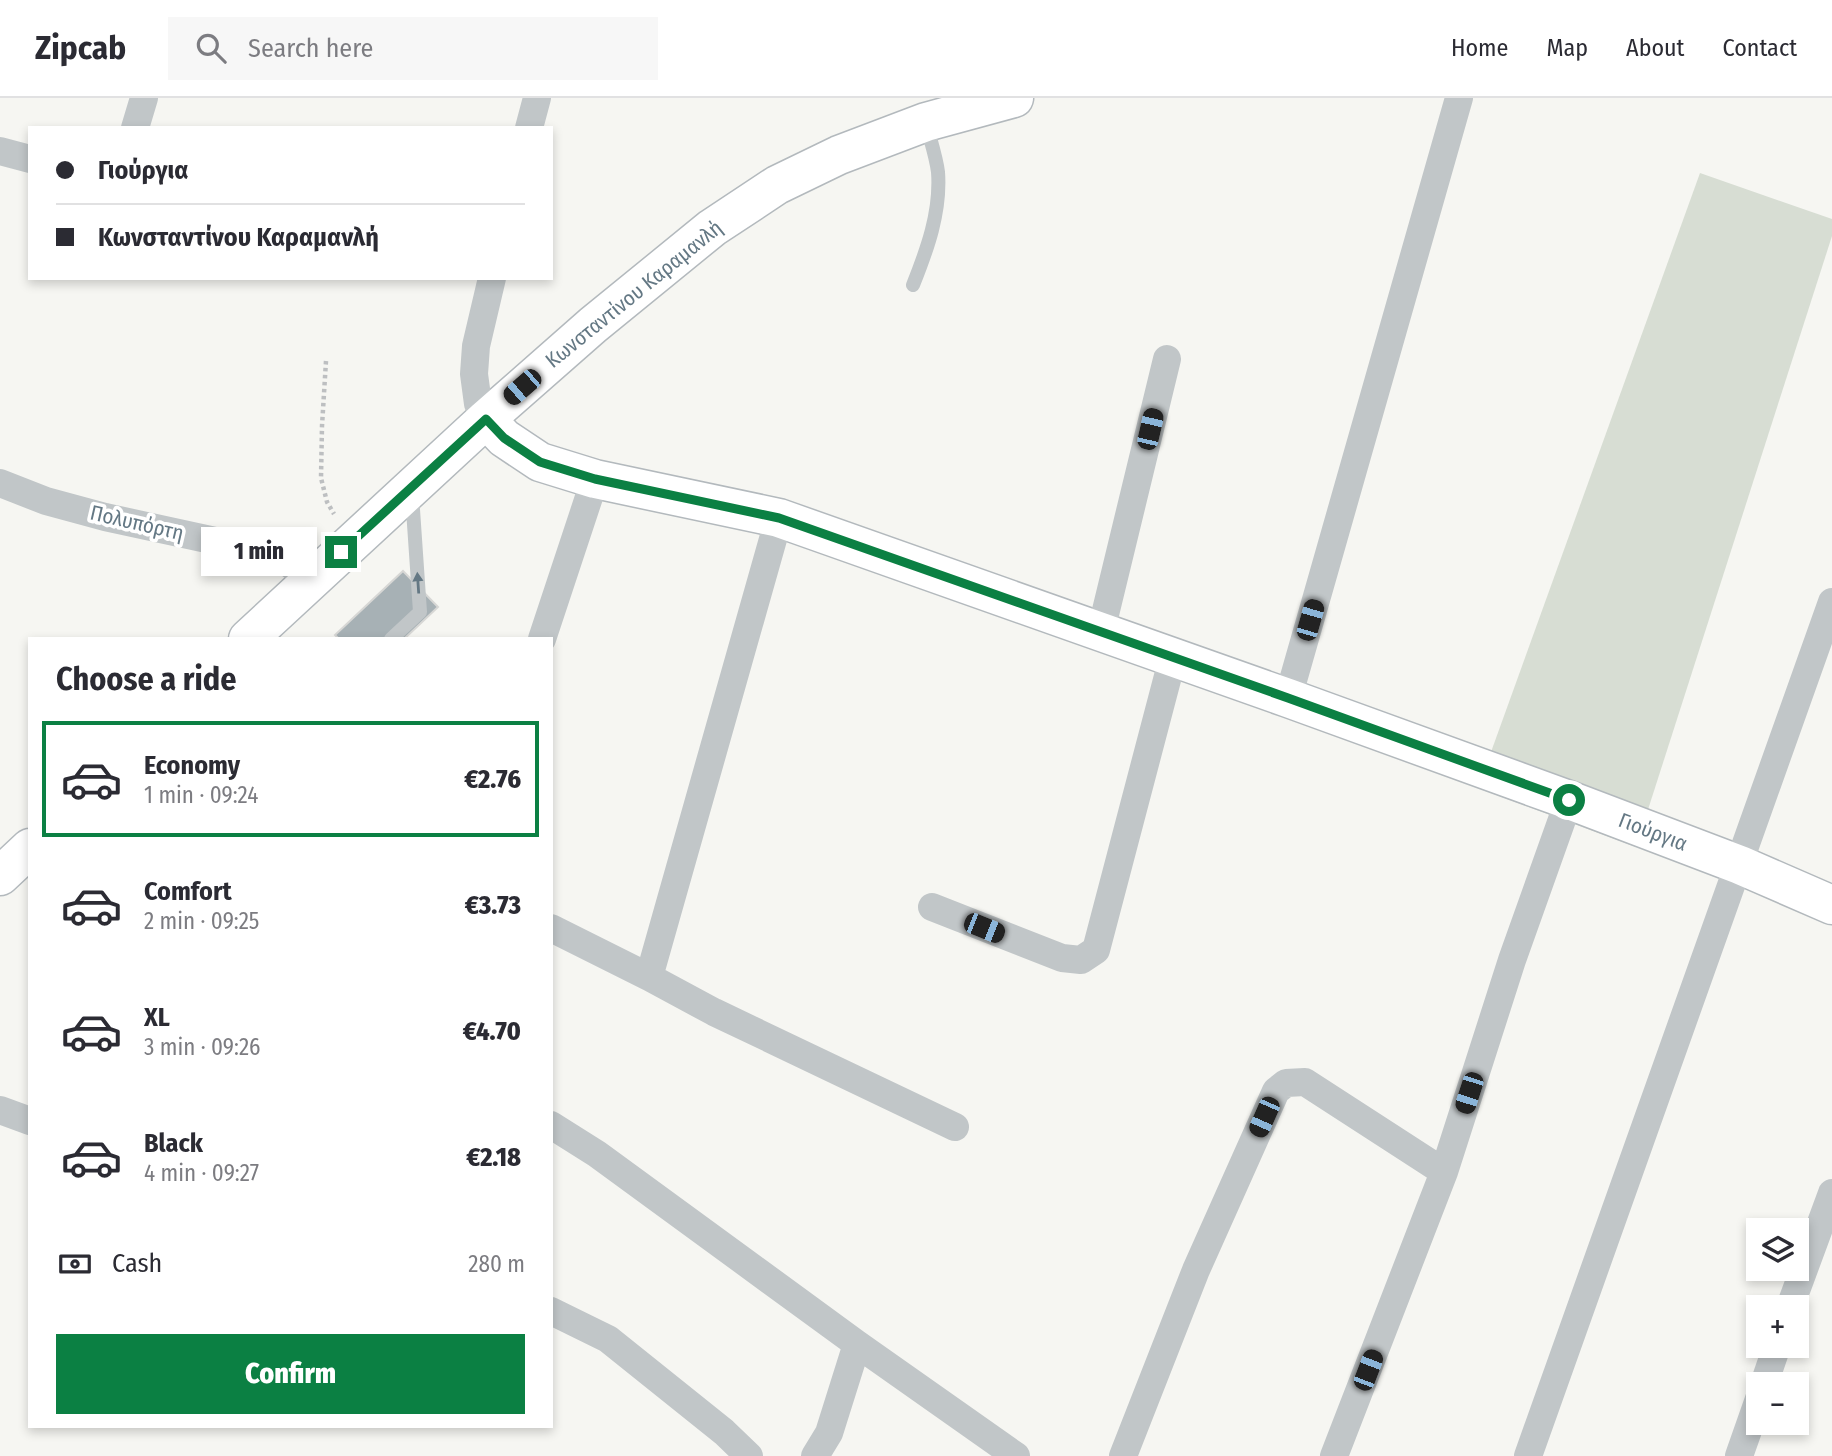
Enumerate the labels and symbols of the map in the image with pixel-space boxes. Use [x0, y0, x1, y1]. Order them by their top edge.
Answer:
street label: Κωνσταντίνου Καραμανλή [540, 215, 728, 373]
car [500, 365, 545, 409]
car [1136, 406, 1165, 452]
street label: Πολυπόρτη [88, 500, 186, 546]
callout: 1 min [201, 528, 316, 576]
route end [325, 536, 357, 568]
one-way arrow [412, 572, 423, 594]
car [1295, 597, 1326, 643]
route start [1553, 784, 1585, 816]
street label: Γιούργια [1615, 807, 1691, 857]
car [961, 910, 1008, 946]
car [1453, 1070, 1486, 1116]
car [1246, 1094, 1283, 1140]
car [1351, 1347, 1386, 1393]

